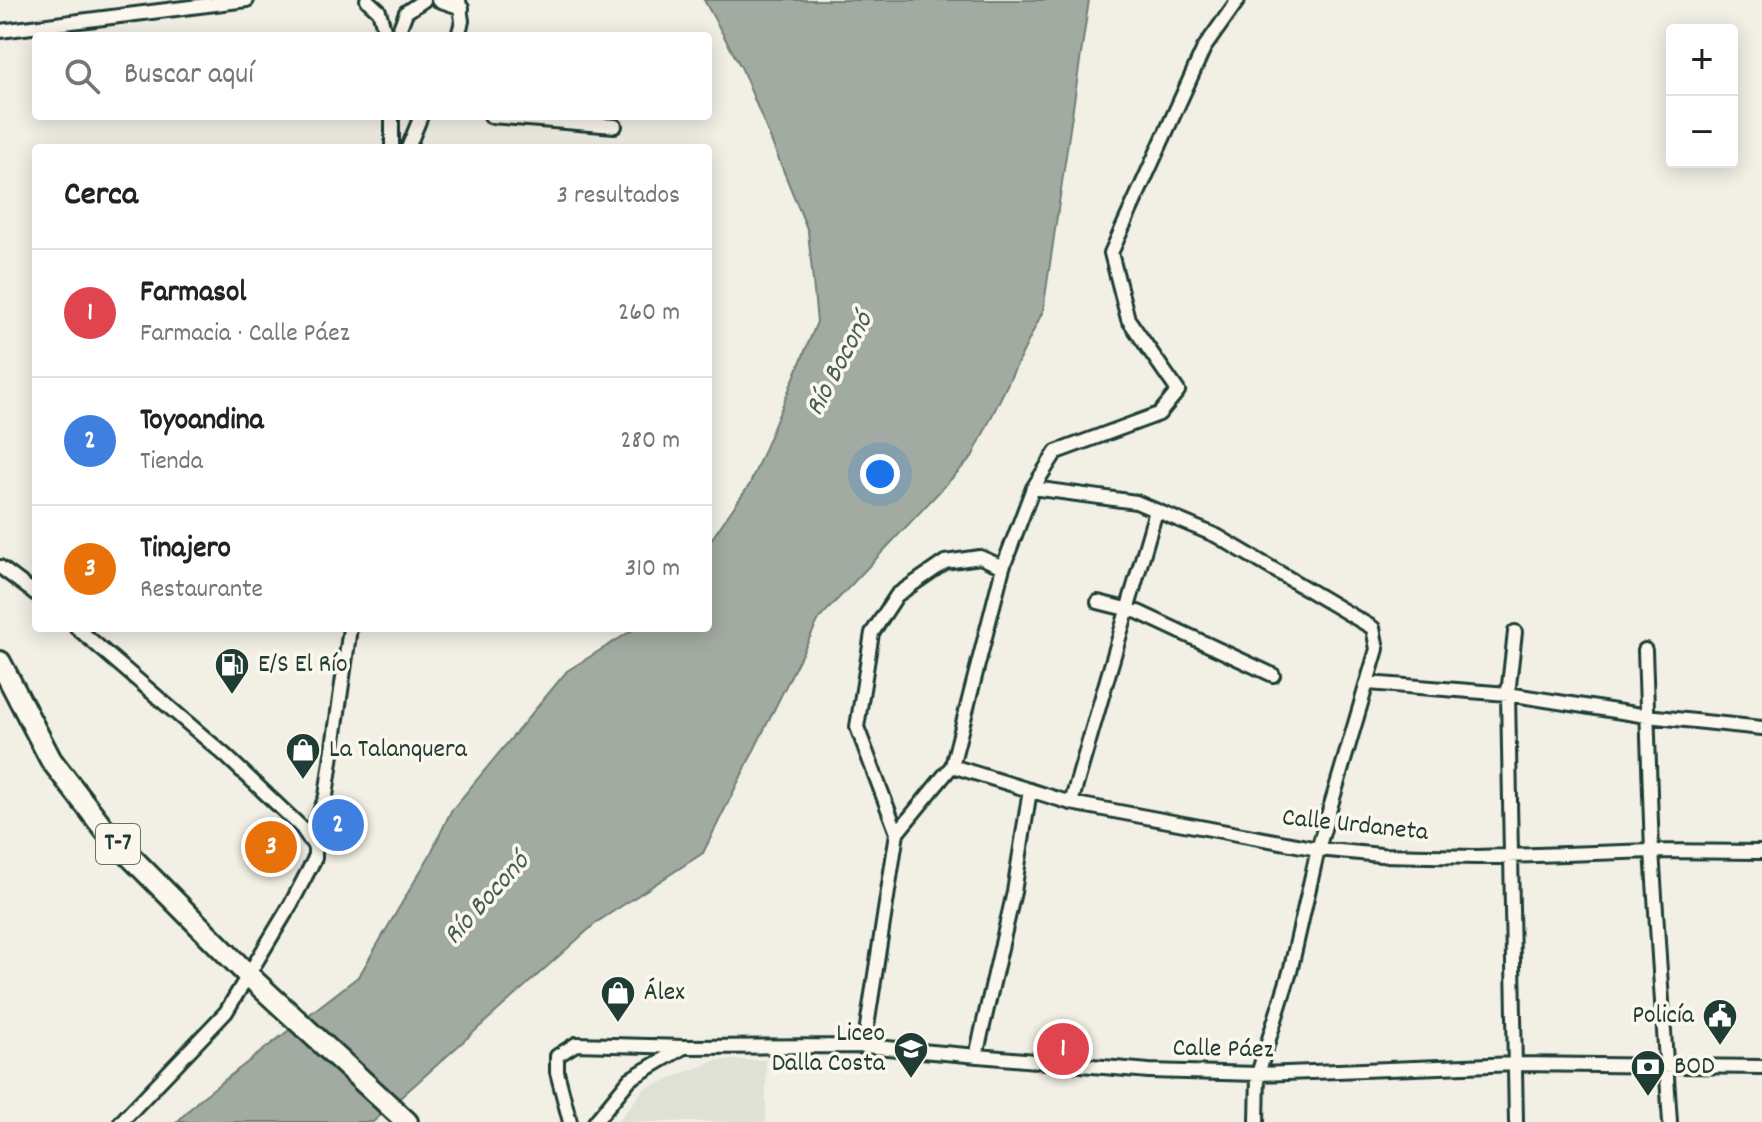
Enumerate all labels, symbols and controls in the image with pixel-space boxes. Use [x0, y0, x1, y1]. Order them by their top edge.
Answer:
map controls [1666, 24, 1738, 168]
button: + [1666, 24, 1738, 96]
search box [32, 32, 712, 120]
icon: search [60, 54, 104, 98]
text: Buscar aquí [124, 55, 254, 98]
button: − [1666, 96, 1738, 168]
text: Cerca [64, 172, 138, 221]
text: 3 resultados [557, 178, 680, 215]
text: Farmasol [140, 273, 246, 316]
text: 1 [87, 295, 93, 332]
text: 260 m [618, 295, 680, 332]
water label: Río Boconó [797, 303, 887, 424]
text: Farmacia · Calle Páez [140, 316, 350, 353]
text: Toyoandina [140, 401, 264, 444]
text: 2 [84, 423, 96, 460]
text: 280 m [620, 423, 680, 460]
text: Tienda [140, 444, 203, 481]
your location [860, 454, 900, 494]
text: Tinajero [140, 529, 231, 572]
text: 3 [84, 551, 96, 588]
text: 310 m [625, 551, 680, 588]
text: Restaurante [140, 572, 263, 609]
fuel station icon: E/S El Río [213, 646, 251, 696]
place label: E/S El Río [258, 647, 348, 684]
shop icon: La Talanquera [284, 731, 322, 781]
place label: La Talanquera [329, 732, 468, 769]
pin: 2 [312, 795, 364, 855]
street label: Calle Urdaneta [1280, 800, 1431, 852]
pin: 3 [245, 817, 297, 877]
road number: T-7 [96, 824, 140, 864]
water label: Río Boconó [435, 842, 543, 955]
shop icon: Álex [599, 974, 637, 1024]
place label: Álex [644, 975, 685, 1012]
public building icon: Policía [1701, 997, 1739, 1047]
place label: Policía [1632, 998, 1695, 1035]
place label: Liceo Dalla Costa [772, 1016, 886, 1083]
pin: 1 [1037, 1019, 1089, 1079]
school or university icon: Liceo Dalla Costa [892, 1030, 930, 1080]
street label: Calle Páez [1172, 1031, 1274, 1069]
bank icon: BOD [1629, 1048, 1667, 1098]
place label: BOD [1674, 1049, 1715, 1086]

